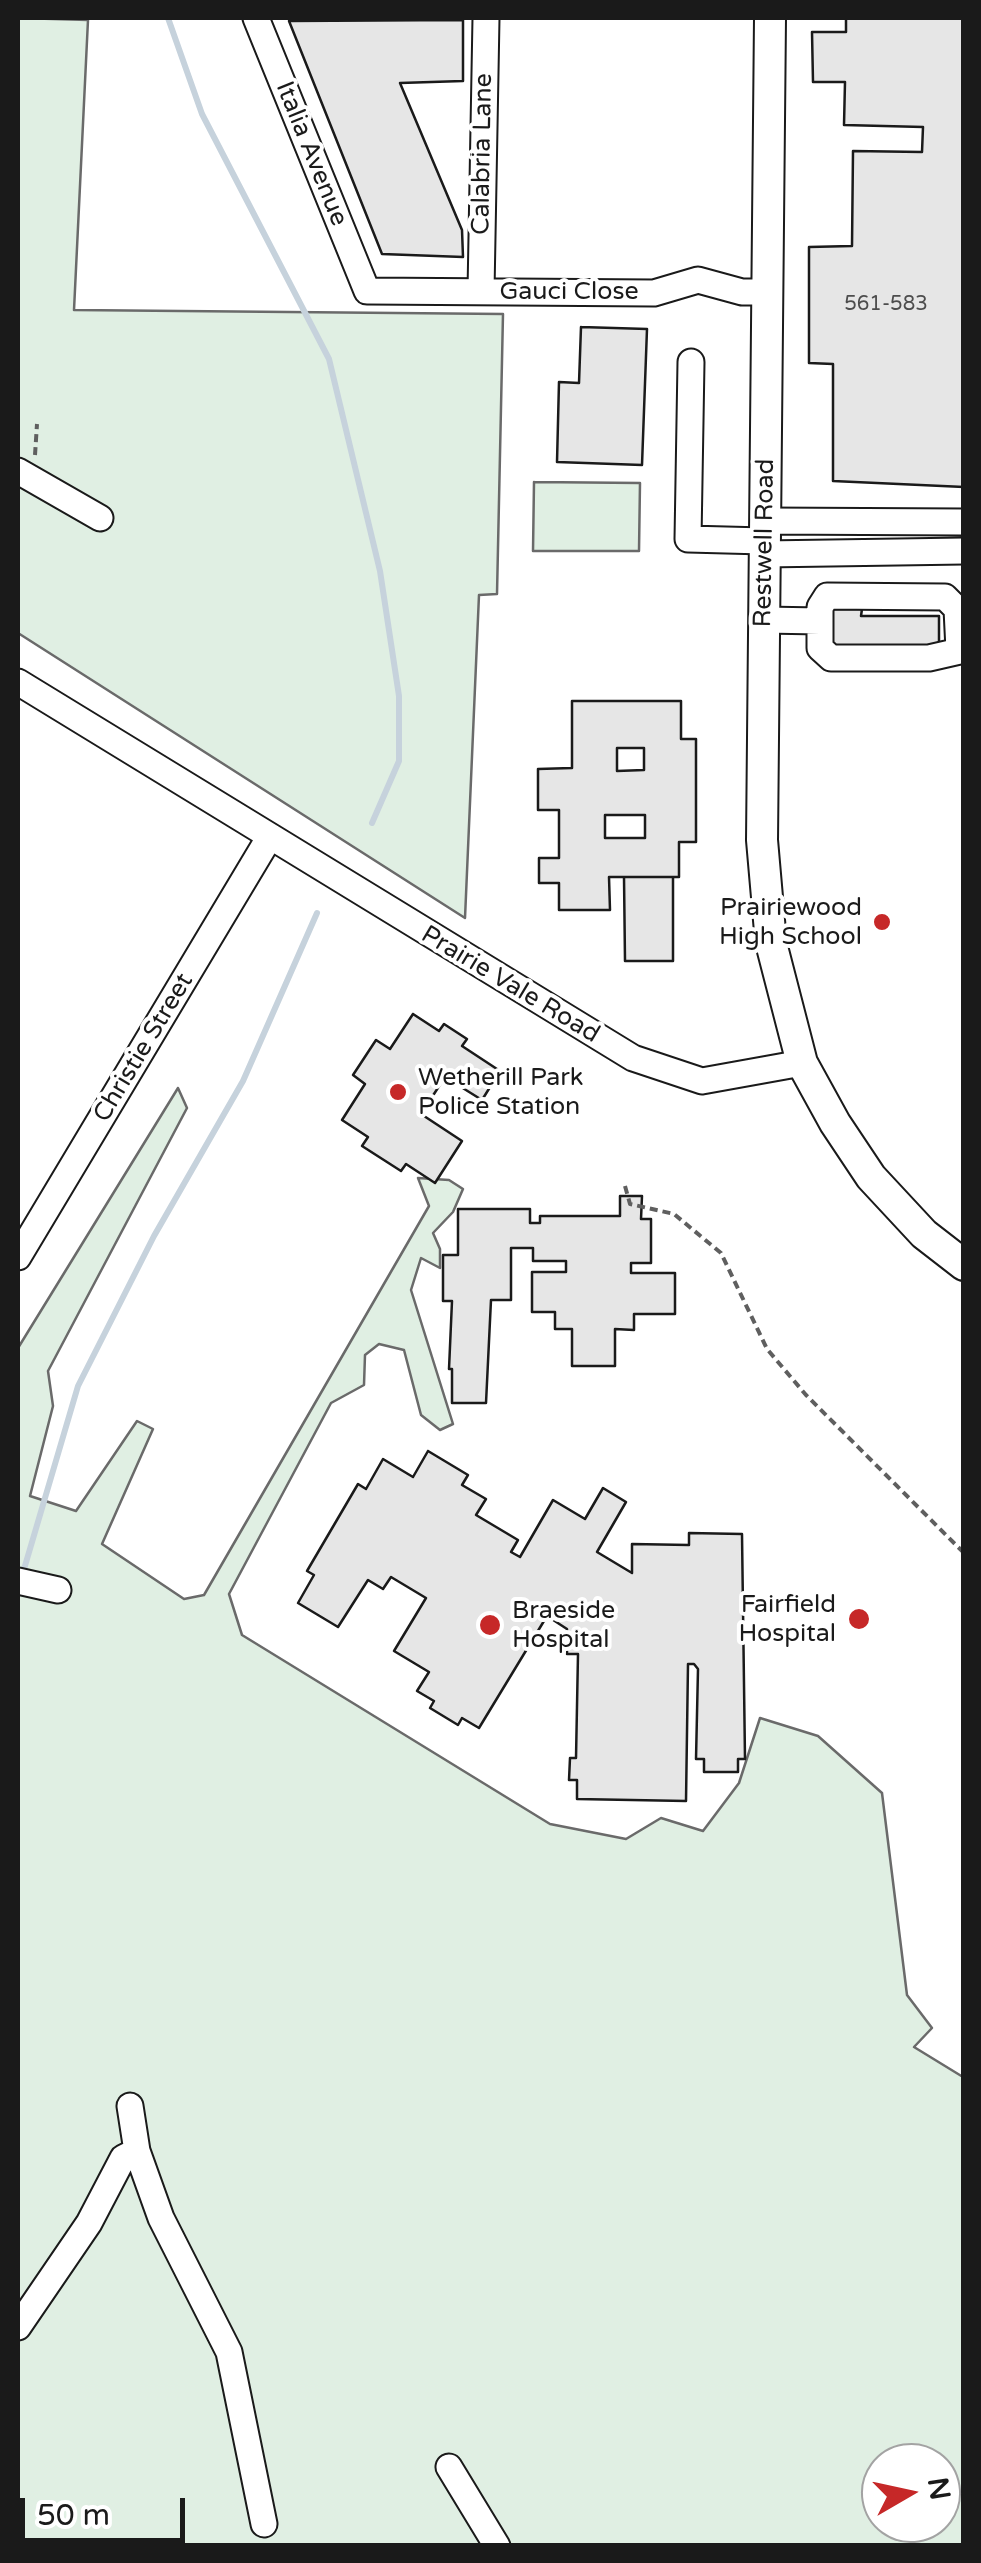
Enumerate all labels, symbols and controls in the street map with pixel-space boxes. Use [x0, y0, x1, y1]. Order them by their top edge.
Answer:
street label: Calabria Lane [467, 73, 499, 235]
street label: Italia Avenue [268, 77, 354, 231]
street label: Gauci Close [499, 277, 639, 307]
house number: 561-583 [844, 293, 928, 317]
street label: Restwell Road [749, 458, 781, 628]
place label: Prairiewood High School [719, 893, 862, 952]
marker: Prairiewood High School [871, 911, 893, 933]
street label: Prairie Vale Road [415, 920, 605, 1050]
street label: Christie Street [88, 968, 200, 1128]
place label: Wetherill Park Police Station [418, 1063, 583, 1122]
marker: Wetherill Park Police Station [387, 1081, 409, 1103]
place label: Fairfield Hospital [738, 1590, 836, 1649]
place label: Braeside Hospital [512, 1596, 615, 1655]
marker: Fairfield Hospital [846, 1606, 872, 1632]
marker: Braeside Hospital [477, 1612, 503, 1638]
north arrow [861, 2443, 961, 2543]
text: N [920, 2475, 957, 2502]
scale bar [25, 2478, 190, 2540]
text: 50 m [37, 2497, 110, 2534]

